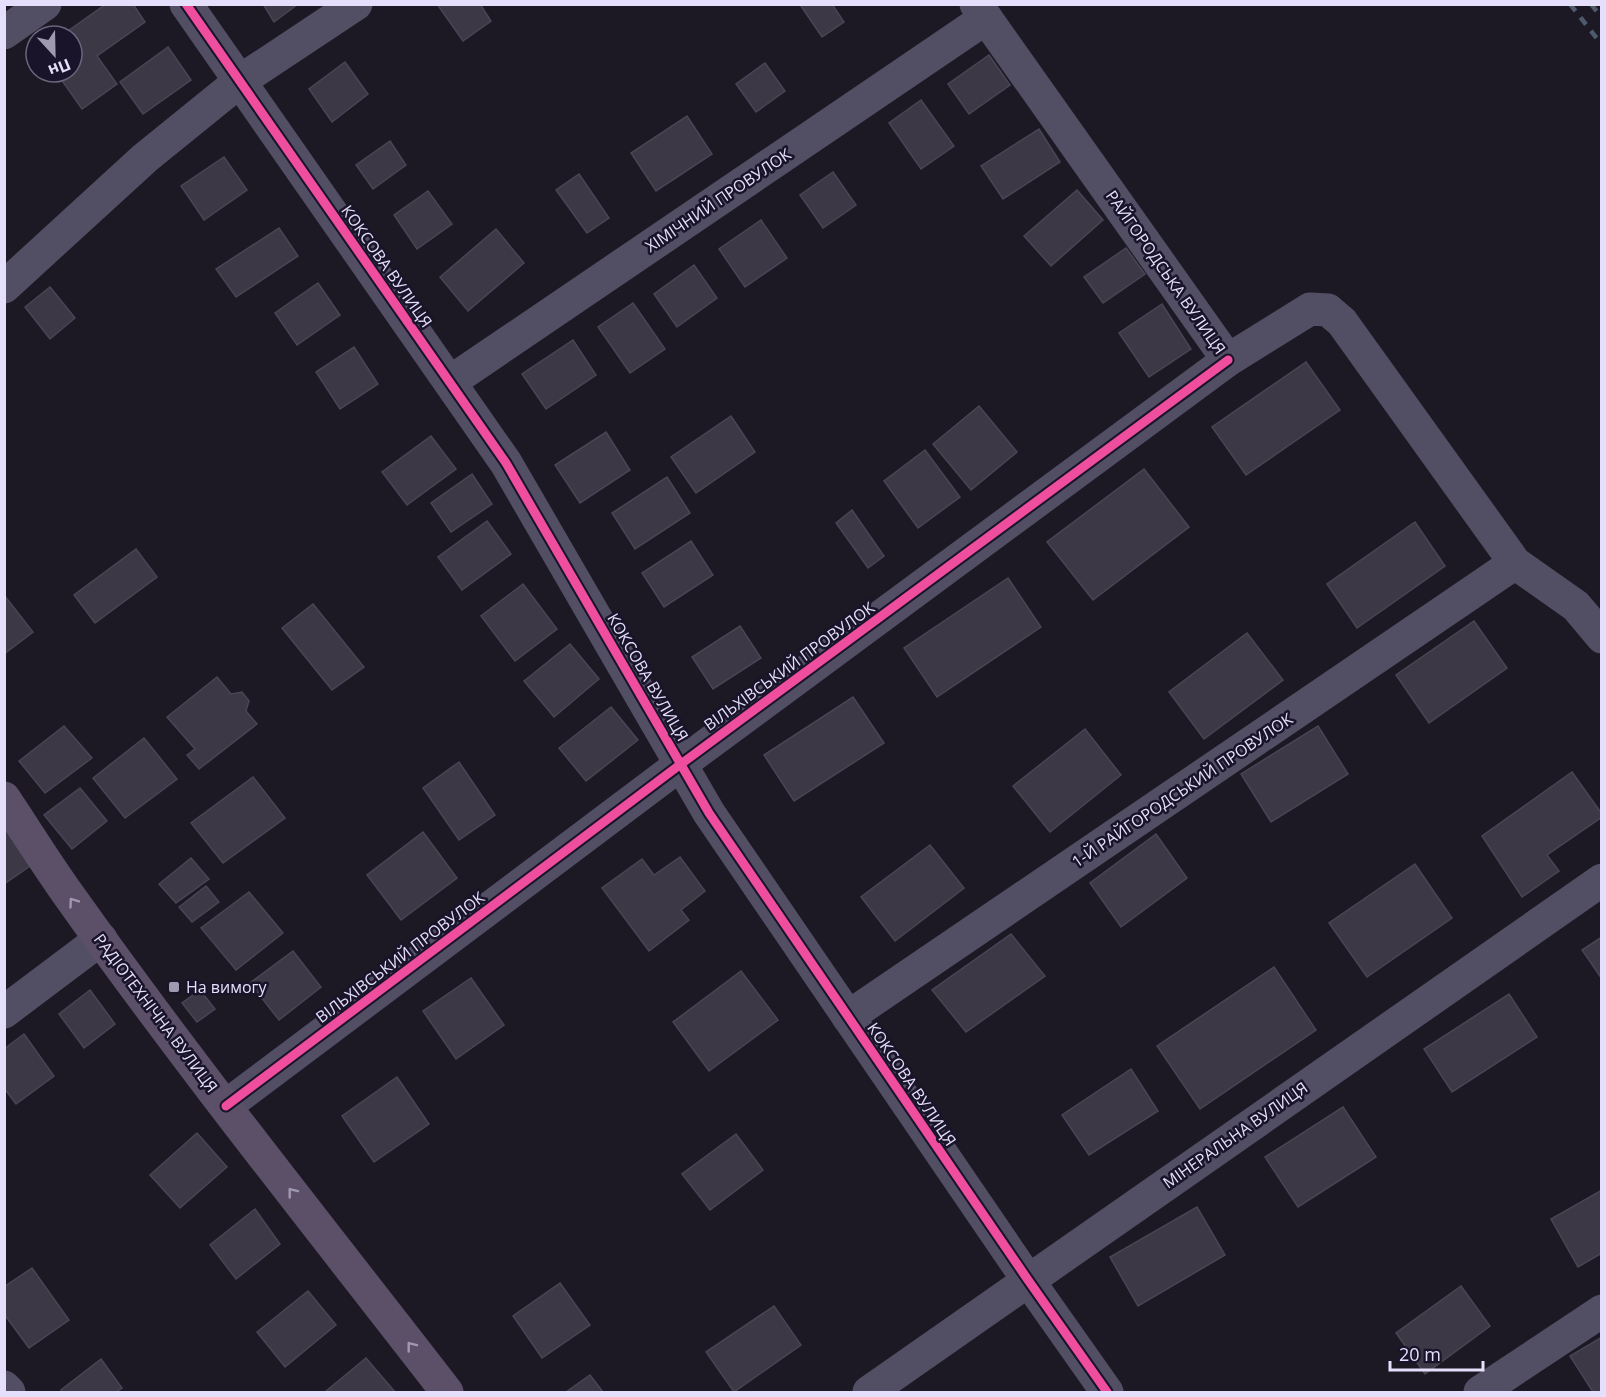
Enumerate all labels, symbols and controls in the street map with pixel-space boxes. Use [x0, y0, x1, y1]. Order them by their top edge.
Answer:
north arrow [24, 24, 84, 84]
text: Пн [45, 53, 74, 82]
street label: ХІМІЧНИЙ ПРОВУЛОК [641, 143, 795, 257]
street label: РАЙГОРОДСЬКА ВУЛИЦЯ [1101, 186, 1231, 358]
street label: КОКСОВА ВУЛИЦЯ [337, 200, 437, 332]
street label: ВІЛЬХІВСЬКИЙ ПРОВУЛОК [699, 596, 879, 735]
street label: КОКСОВА ВУЛИЦЯ [602, 609, 694, 745]
street label: 1-Й РАЙГОРОДСЬКИЙ ПРОВУЛОК [1067, 707, 1297, 872]
street label: ВІЛЬХІВСЬКИЙ ПРОВУЛОК [311, 886, 489, 1028]
one-way arrow [70, 898, 81, 909]
street label: РАДІОТЕХНІЧНА ВУЛИЦЯ [89, 929, 223, 1097]
place label: На вимогу [186, 976, 267, 998]
marker: На вимогу [167, 980, 181, 994]
street label: КОКСОВА ВУЛИЦЯ [862, 1018, 962, 1150]
street label: МІНЕРАЛЬНА ВУЛИЦЯ [1158, 1077, 1312, 1193]
one-way arrow [288, 1188, 299, 1199]
scale bar [1390, 1334, 1483, 1372]
one-way arrow [408, 1342, 419, 1353]
text: 20 m [1399, 1342, 1441, 1366]

